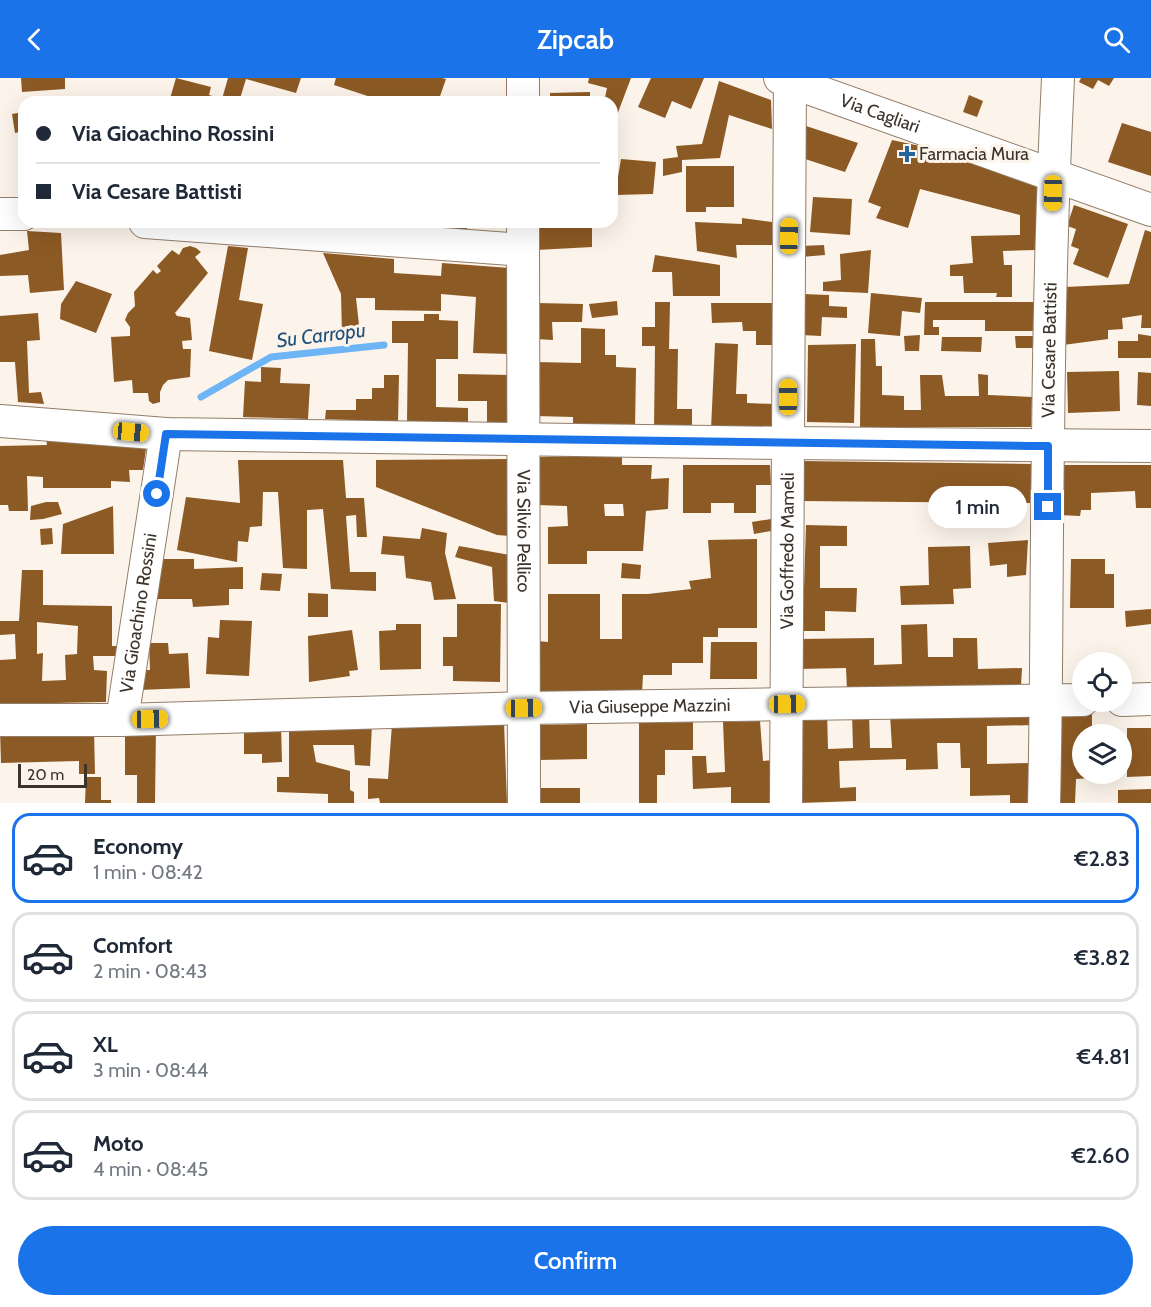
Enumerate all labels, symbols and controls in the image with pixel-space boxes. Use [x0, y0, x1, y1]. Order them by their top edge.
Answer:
icon: back [18, 23, 51, 56]
text: Zipcab [537, 23, 614, 56]
icon: search [1100, 23, 1133, 56]
street label: Via Cagliari [837, 89, 923, 138]
text: Via Gioachino Rossini [72, 120, 274, 147]
place label: Farmacia Mura [919, 143, 1029, 165]
marker: Farmacia Mura [900, 147, 914, 161]
car [1044, 175, 1062, 211]
text: Via Cesare Battisti [72, 178, 242, 205]
car [780, 218, 798, 254]
street label: Via Cesare Battisti [1037, 282, 1062, 418]
water label: Su Carropu [275, 318, 367, 352]
car [779, 379, 797, 415]
car [112, 421, 150, 443]
street label: Via Silvio Pellico [512, 470, 535, 593]
street label: Via Goffredo Mameli [776, 472, 799, 630]
route start [143, 480, 170, 507]
callout: 1 min [928, 486, 1027, 528]
route end [1034, 493, 1061, 520]
text: 1 min [955, 495, 1000, 519]
street label: Via Gioachino Rossini [115, 532, 162, 695]
map controls [1072, 652, 1132, 784]
button: locate [1072, 652, 1132, 712]
street label: Via Giuseppe Mazzini [569, 694, 731, 718]
car [769, 695, 805, 713]
car [506, 699, 542, 717]
car [132, 710, 168, 728]
button: layers [1072, 724, 1132, 784]
scale bar [18, 761, 87, 788]
text: 20 m [27, 765, 64, 784]
icon: car [21, 831, 75, 885]
text: Economy [93, 833, 183, 860]
text: €2.83 [1074, 845, 1130, 872]
text: 1 min · 08:42 [93, 860, 203, 884]
icon: car [21, 930, 75, 984]
text: Comfort [93, 932, 172, 959]
text: €3.82 [1074, 944, 1130, 971]
text: 2 min · 08:43 [93, 959, 207, 983]
icon: car [21, 1029, 75, 1083]
text: XL [93, 1031, 118, 1058]
text: €4.81 [1077, 1043, 1130, 1070]
text: 3 min · 08:44 [93, 1058, 208, 1082]
icon: car [21, 1128, 75, 1182]
text: Moto [93, 1130, 144, 1157]
text: €2.60 [1072, 1142, 1130, 1169]
text: 4 min · 08:45 [93, 1157, 208, 1181]
button: Confirm [18, 1226, 1133, 1295]

